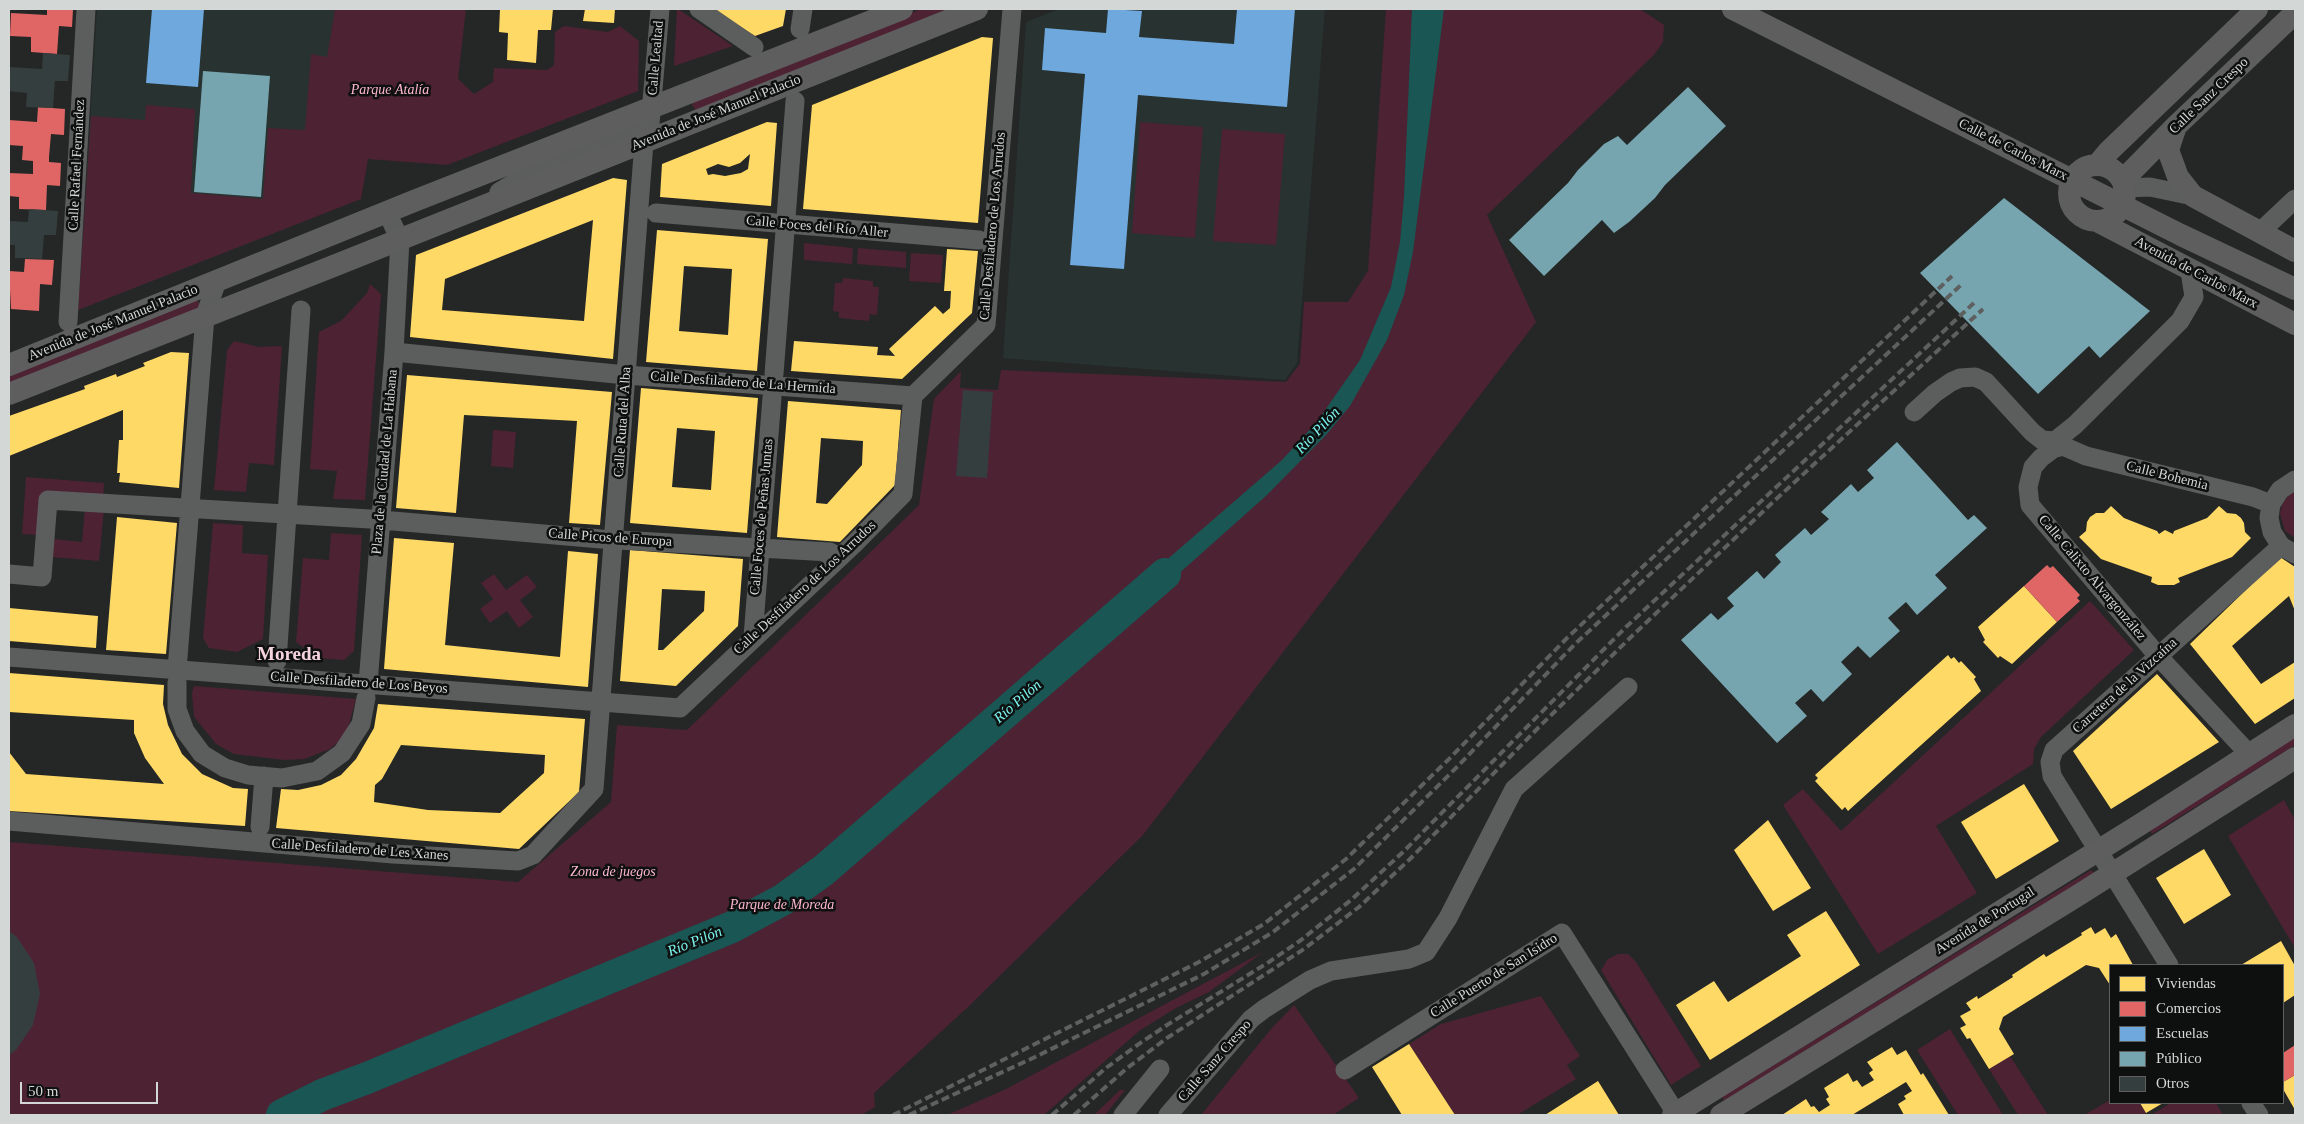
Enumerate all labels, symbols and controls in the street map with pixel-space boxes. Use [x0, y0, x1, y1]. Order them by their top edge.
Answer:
street label: Calle Lealtad [644, 20, 668, 96]
street label: Calle Sanz Crespo [2166, 54, 2252, 138]
street label: Avenida de José Manuel Palacio [629, 71, 803, 155]
park label: Parque Atalía [351, 82, 429, 98]
street label: Calle Rafael Fernández [65, 99, 89, 231]
street label: Calle de Carlos Marx [1956, 115, 2070, 185]
street label: Calle Desfiladero de Los Arrudos [976, 131, 1010, 321]
street label: Calle Foces del Río Aller [745, 212, 889, 242]
street label: Avenida de Carlos Marx [2132, 233, 2260, 313]
street label: Avenida de José Manuel Palacio [26, 281, 200, 365]
street label: Calle Ruta del Alba [611, 366, 635, 478]
street label: Calle Desfiladero de La Hermida [650, 368, 836, 398]
street label: Plaza de la Ciudad de La Habana [369, 369, 401, 555]
water label: Río Pilón [1292, 404, 1344, 458]
street label: Calle Foces de Peñas Juntas [747, 438, 777, 596]
street label: Calle Bohemia [2124, 458, 2210, 494]
street label: Calle Calixto Alvargonzález [2034, 512, 2150, 644]
street label: Calle Desfiladero de Los Arrudos [730, 517, 880, 659]
street label: Calle Picos de Europa [548, 525, 672, 551]
street label: Carretera de la Vizcaína [2069, 635, 2181, 737]
district label: Moreda [257, 644, 321, 666]
street label: Calle Desfiladero de Los Beyos [270, 668, 448, 698]
water label: Río Pilón [991, 676, 1045, 728]
street label: Calle Desfiladero de Les Xanes [271, 835, 449, 865]
park label: Zona de juegos [570, 864, 656, 880]
street label: Avenida de Portugal [1932, 884, 2038, 958]
park label: Parque de Moreda [730, 897, 834, 913]
water label: Río Pilón [665, 923, 725, 961]
street label: Calle Puerto de San Isidro [1427, 930, 1561, 1022]
legend [2109, 964, 2284, 1104]
text: Viviendas [2156, 975, 2216, 991]
text: Comercios [2156, 1000, 2221, 1016]
street label: Calle Sanz Crespo [1175, 1016, 1255, 1106]
text: Escuelas [2156, 1025, 2208, 1041]
text: Público [2156, 1050, 2202, 1066]
scale bar [22, 1072, 160, 1104]
text: Otros [2156, 1075, 2189, 1091]
text: 50 m [28, 1083, 58, 1099]

